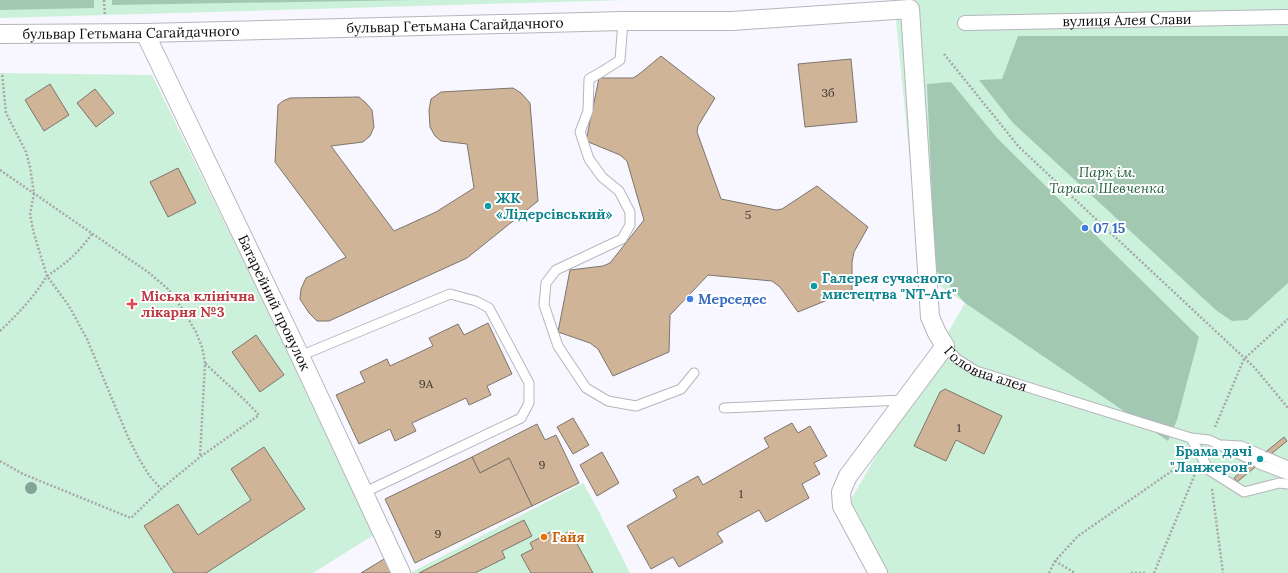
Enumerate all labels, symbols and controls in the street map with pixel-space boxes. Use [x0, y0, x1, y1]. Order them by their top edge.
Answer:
street label: вулиця Алея Слави [1062, 10, 1192, 30]
street label: бульвар Гетьмана Сагайдачного [346, 13, 564, 37]
street label: бульвар Гетьмана Сагайдачного [22, 22, 240, 43]
house number: 3б [821, 85, 835, 100]
park label: Парк ім. Тараса Шевченка [1049, 163, 1165, 197]
place label: ЖК «Лідерсівський» [496, 189, 613, 223]
marker: ЖК «Лідерсівський» [483, 201, 493, 211]
house number: 5 [745, 207, 751, 222]
place label: 07 15 [1093, 219, 1126, 237]
marker: 07 15 [1080, 223, 1090, 233]
street label: Батарейний провулок [234, 232, 315, 374]
place label: Галерея сучасного мистецтва "NT-Art" [822, 269, 957, 303]
marker: Галерея сучасного мистецтва "NT-Art" [809, 281, 819, 291]
place label: Міська клінічна лікарня №3 [141, 287, 256, 321]
place label: Мерседес [698, 290, 767, 308]
marker: Мерседес [685, 294, 695, 304]
marker: Міська клінічна лікарня №3 [126, 298, 138, 310]
street label: Головна алея [940, 342, 1029, 395]
house number: 9А [419, 376, 434, 391]
house number: 1 [957, 420, 961, 435]
place label: Брама дачі "Ланжерон" [1170, 442, 1252, 476]
marker: Брама дачі "Ланжерон" [1255, 454, 1265, 464]
house number: 9 [539, 457, 546, 472]
house number: 1 [739, 486, 743, 501]
house number: 9 [435, 526, 442, 541]
place label: Гайя [552, 528, 585, 546]
marker: Гайя [539, 532, 549, 542]

